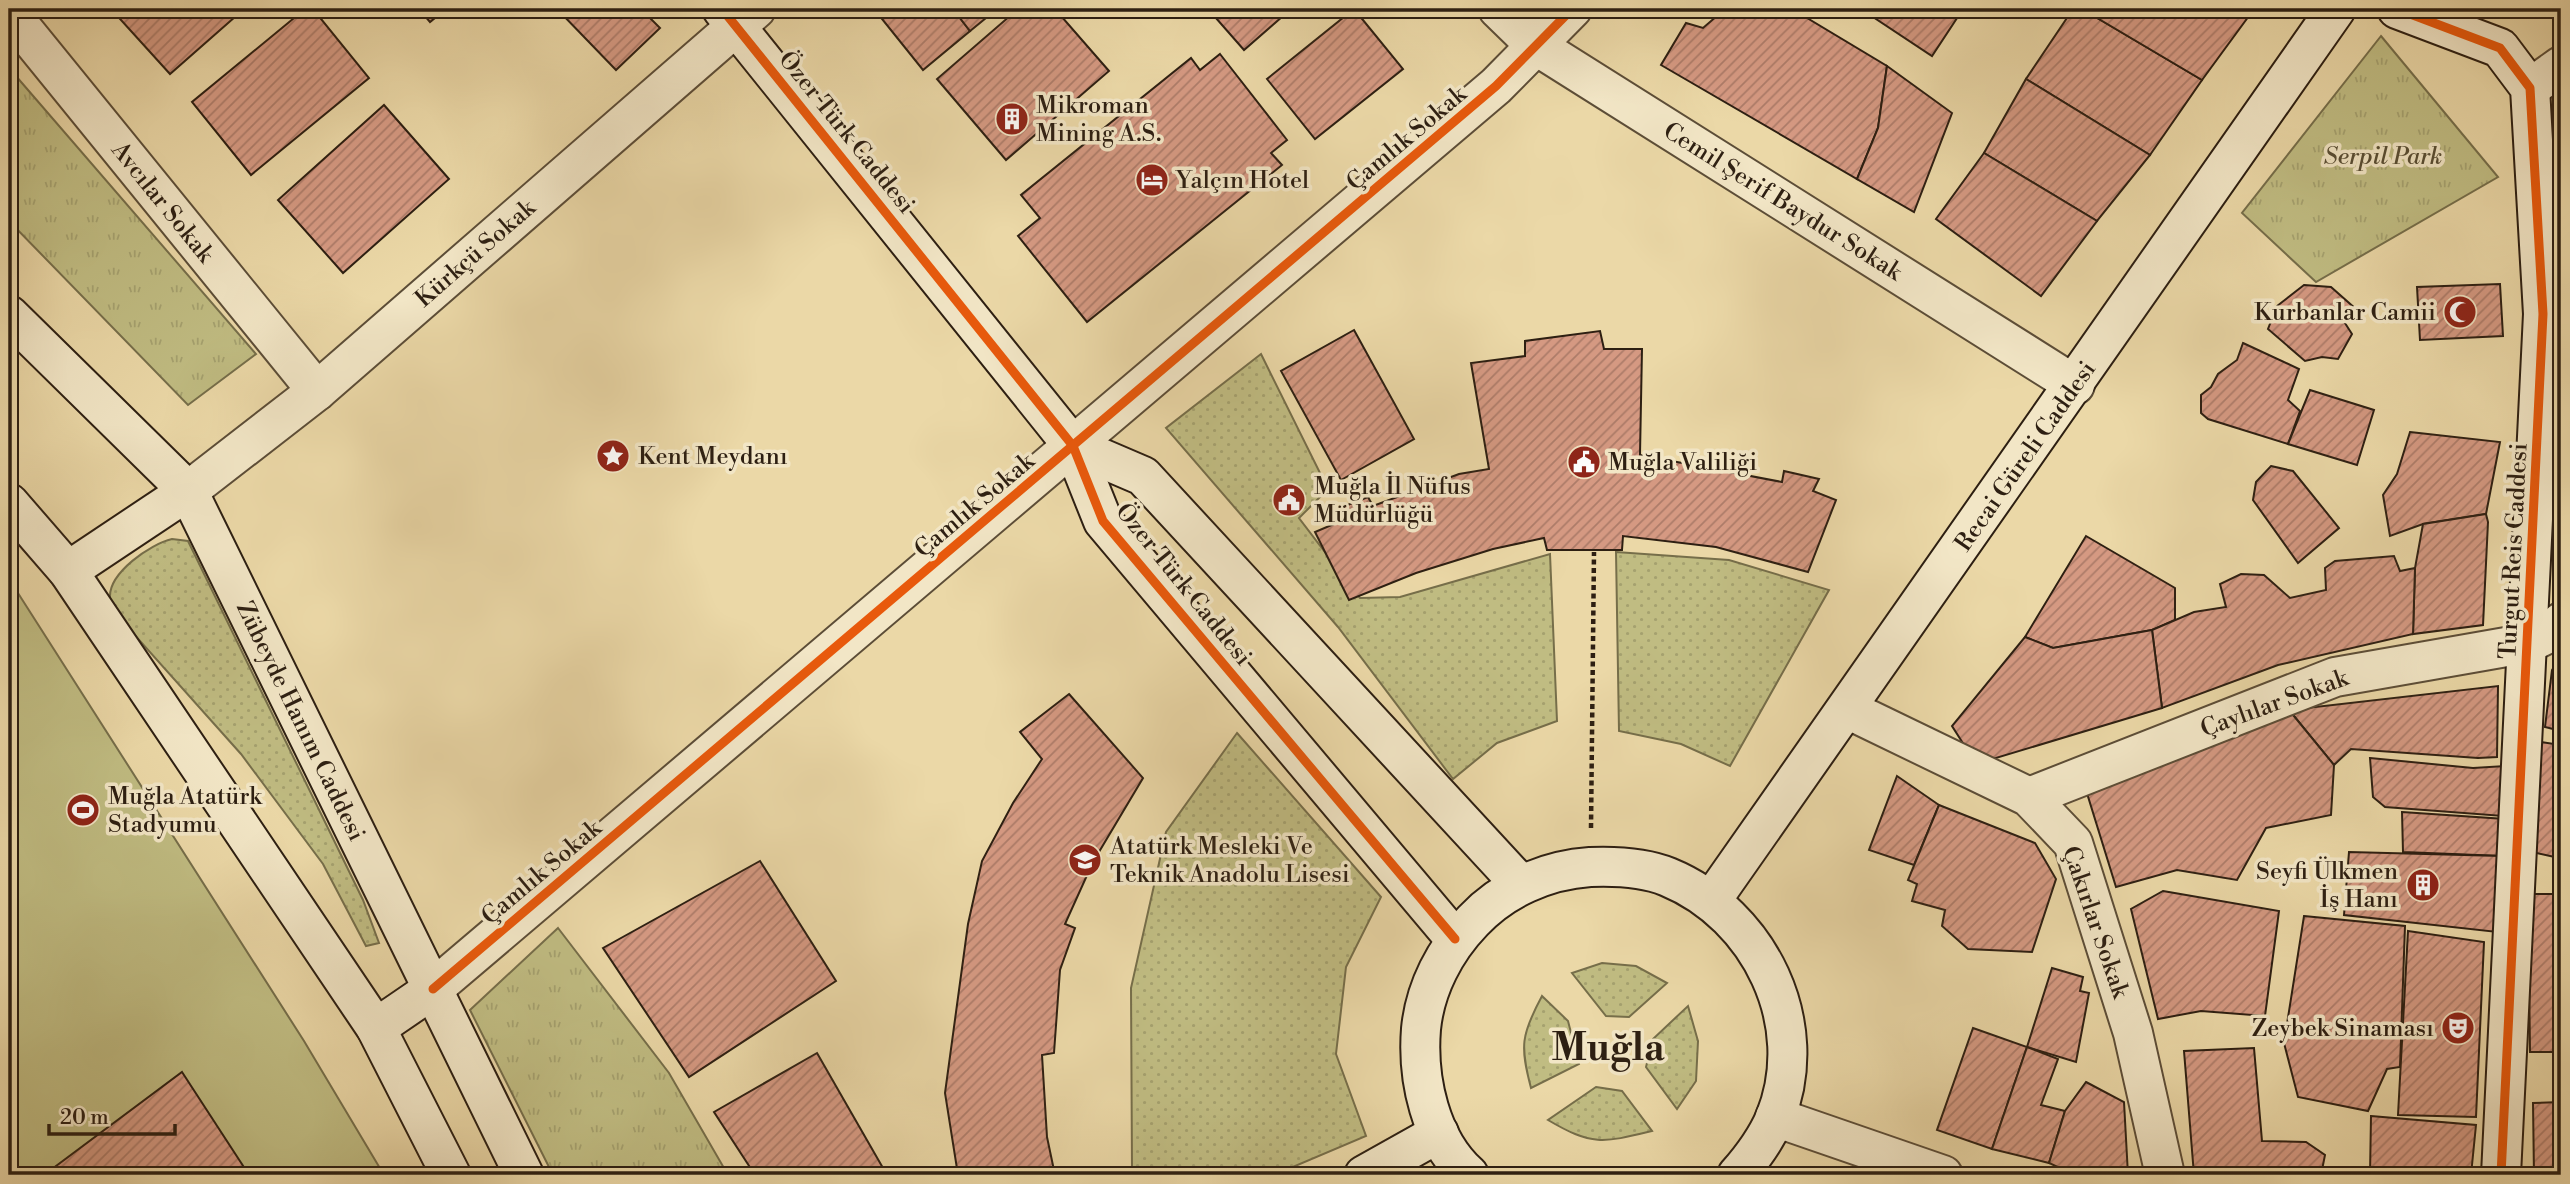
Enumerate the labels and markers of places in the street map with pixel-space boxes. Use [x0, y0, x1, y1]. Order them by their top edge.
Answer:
place label: Mikroman Mining A.S. [1036, 91, 1161, 149]
building icon: Mikroman Mining A.S. [993, 100, 1031, 138]
hotel icon: Yalçın Hotel [1133, 161, 1171, 199]
place label: Yalçın Hotel [1174, 166, 1309, 196]
mosque icon: Kurbanlar Camii [2441, 293, 2479, 331]
place label: Kurbanlar Camii [2254, 298, 2436, 328]
place icon: Kent Meydanı [594, 437, 632, 475]
place label: Kent Meydanı [638, 442, 788, 472]
public building icon: Muğla Valiliği [1565, 443, 1603, 481]
place label: Muğla Valiliği [1608, 448, 1757, 478]
place label: Muğla İl Nüfus Müdürlüğü [1314, 471, 1471, 530]
public building icon: Muğla İl Nüfus Müdürlüğü [1270, 481, 1308, 519]
place label: Muğla Atatürk Stadyumu [108, 782, 263, 840]
sports icon: Muğla Atatürk Stadyumu [64, 791, 102, 829]
place label: Atatürk Mesleki Ve Teknik Anadolu Lisesi [1109, 832, 1350, 890]
school or university icon: Atatürk Mesleki Ve Teknik Anadolu Lisesi [1066, 841, 1104, 879]
place label: Seyfi Ülkmen İş Hanı [2256, 856, 2398, 915]
building icon: Seyfi Ülkmen İş Hanı [2404, 866, 2442, 904]
theatre icon: Zeybek Sinaması [2439, 1009, 2477, 1047]
place label: Zeybek Sinaması [2252, 1014, 2434, 1044]

